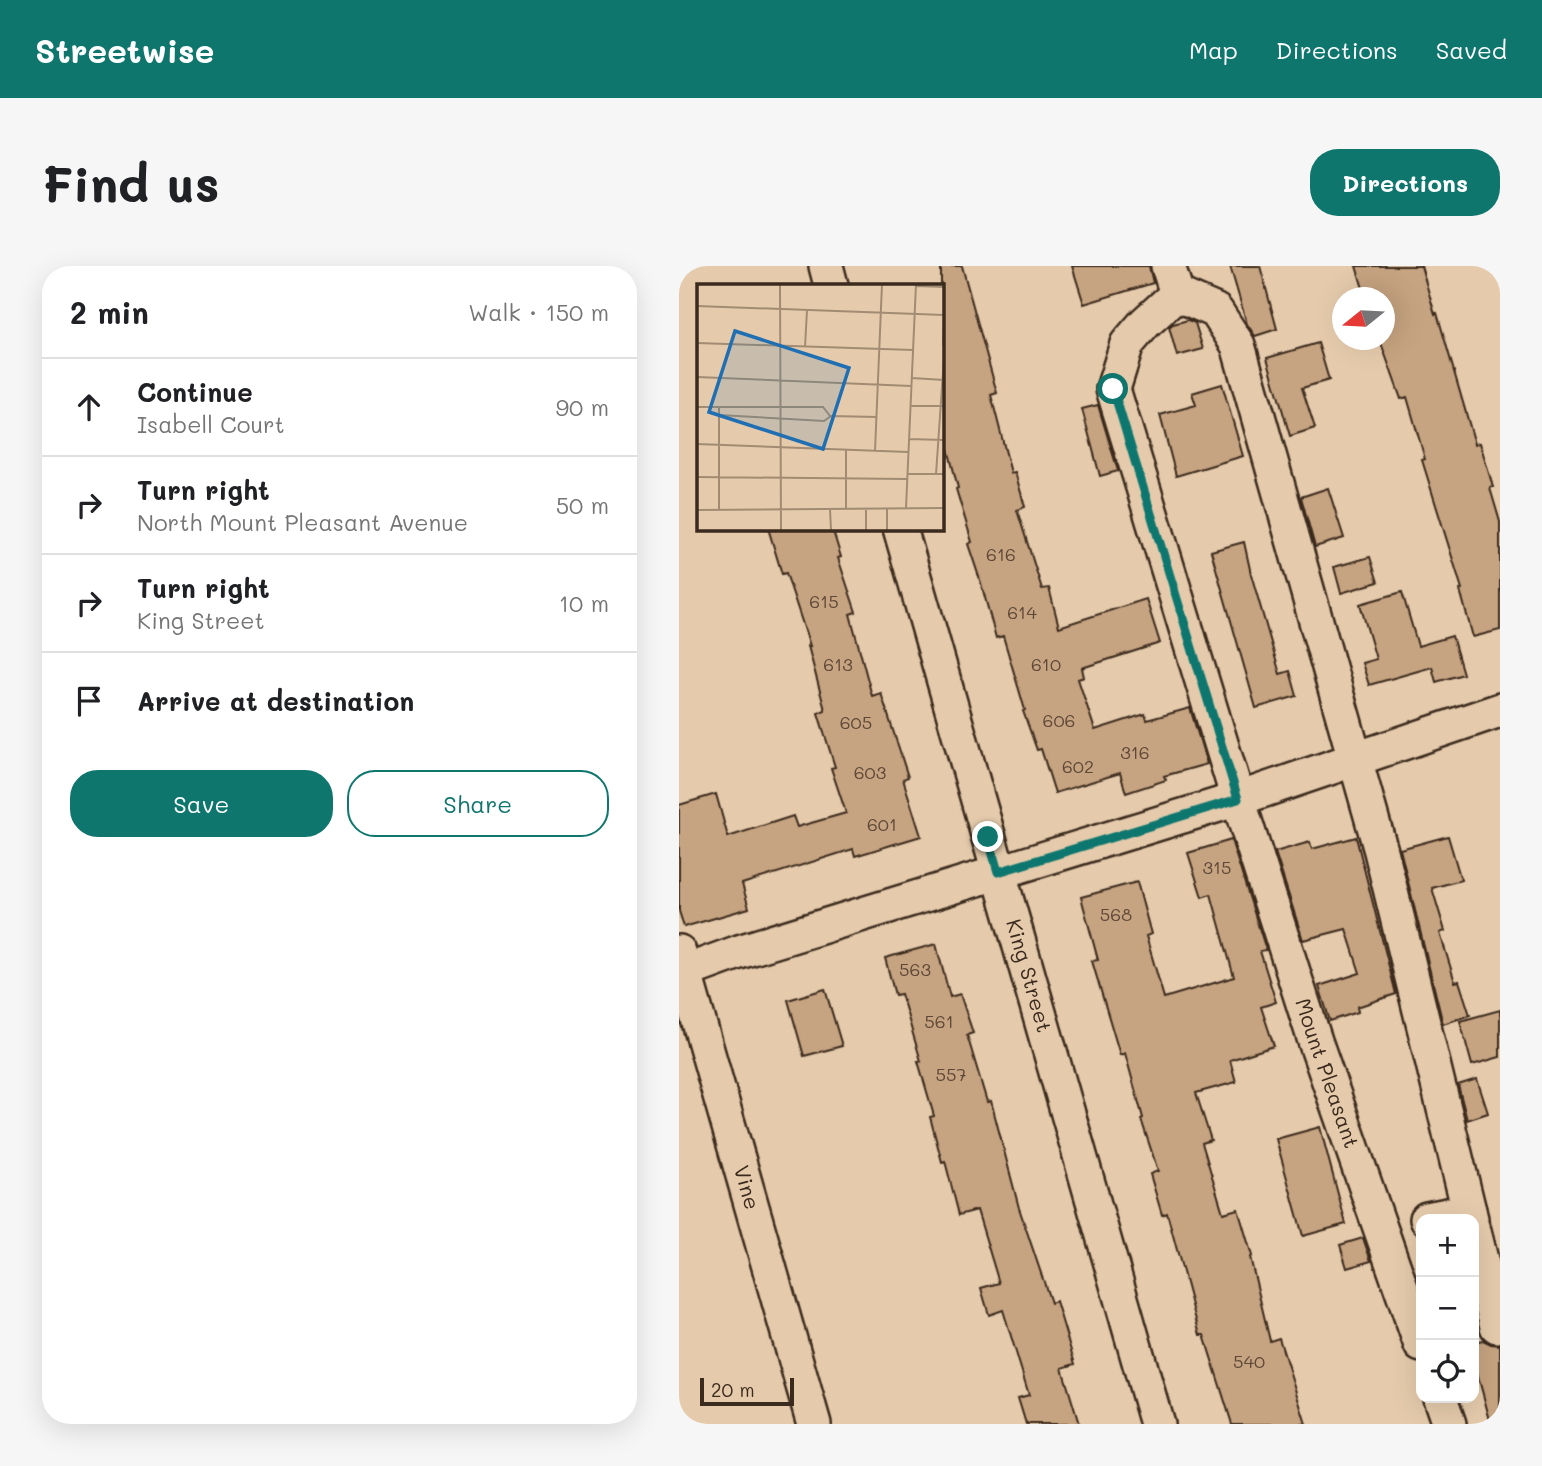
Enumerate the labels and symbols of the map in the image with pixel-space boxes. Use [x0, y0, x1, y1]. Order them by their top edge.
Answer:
inset map [697, 284, 943, 530]
north arrow [1332, 287, 1395, 350]
route start [1097, 373, 1128, 404]
house number: 616 [986, 542, 1016, 566]
house number: 615 [809, 589, 839, 613]
house number: 614 [1007, 600, 1037, 624]
house number: 613 [823, 652, 853, 676]
house number: 610 [1031, 652, 1061, 676]
house number: 606 [1043, 708, 1075, 732]
house number: 605 [840, 710, 872, 734]
house number: 316 [1120, 740, 1150, 764]
house number: 602 [1062, 754, 1094, 778]
house number: 603 [854, 760, 886, 784]
house number: 601 [867, 812, 897, 836]
route end [972, 821, 1003, 852]
house number: 315 [1202, 855, 1232, 879]
house number: 568 [1100, 902, 1132, 926]
street label: King Street [1001, 916, 1059, 1035]
house number: 563 [899, 957, 931, 981]
street label: Mount Pleasant [1290, 995, 1366, 1151]
house number: 561 [924, 1009, 954, 1033]
house number: 557 [936, 1062, 967, 1086]
street label: Vine [729, 1162, 767, 1212]
house number: 540 [1233, 1349, 1265, 1373]
scale bar [700, 1375, 795, 1407]

